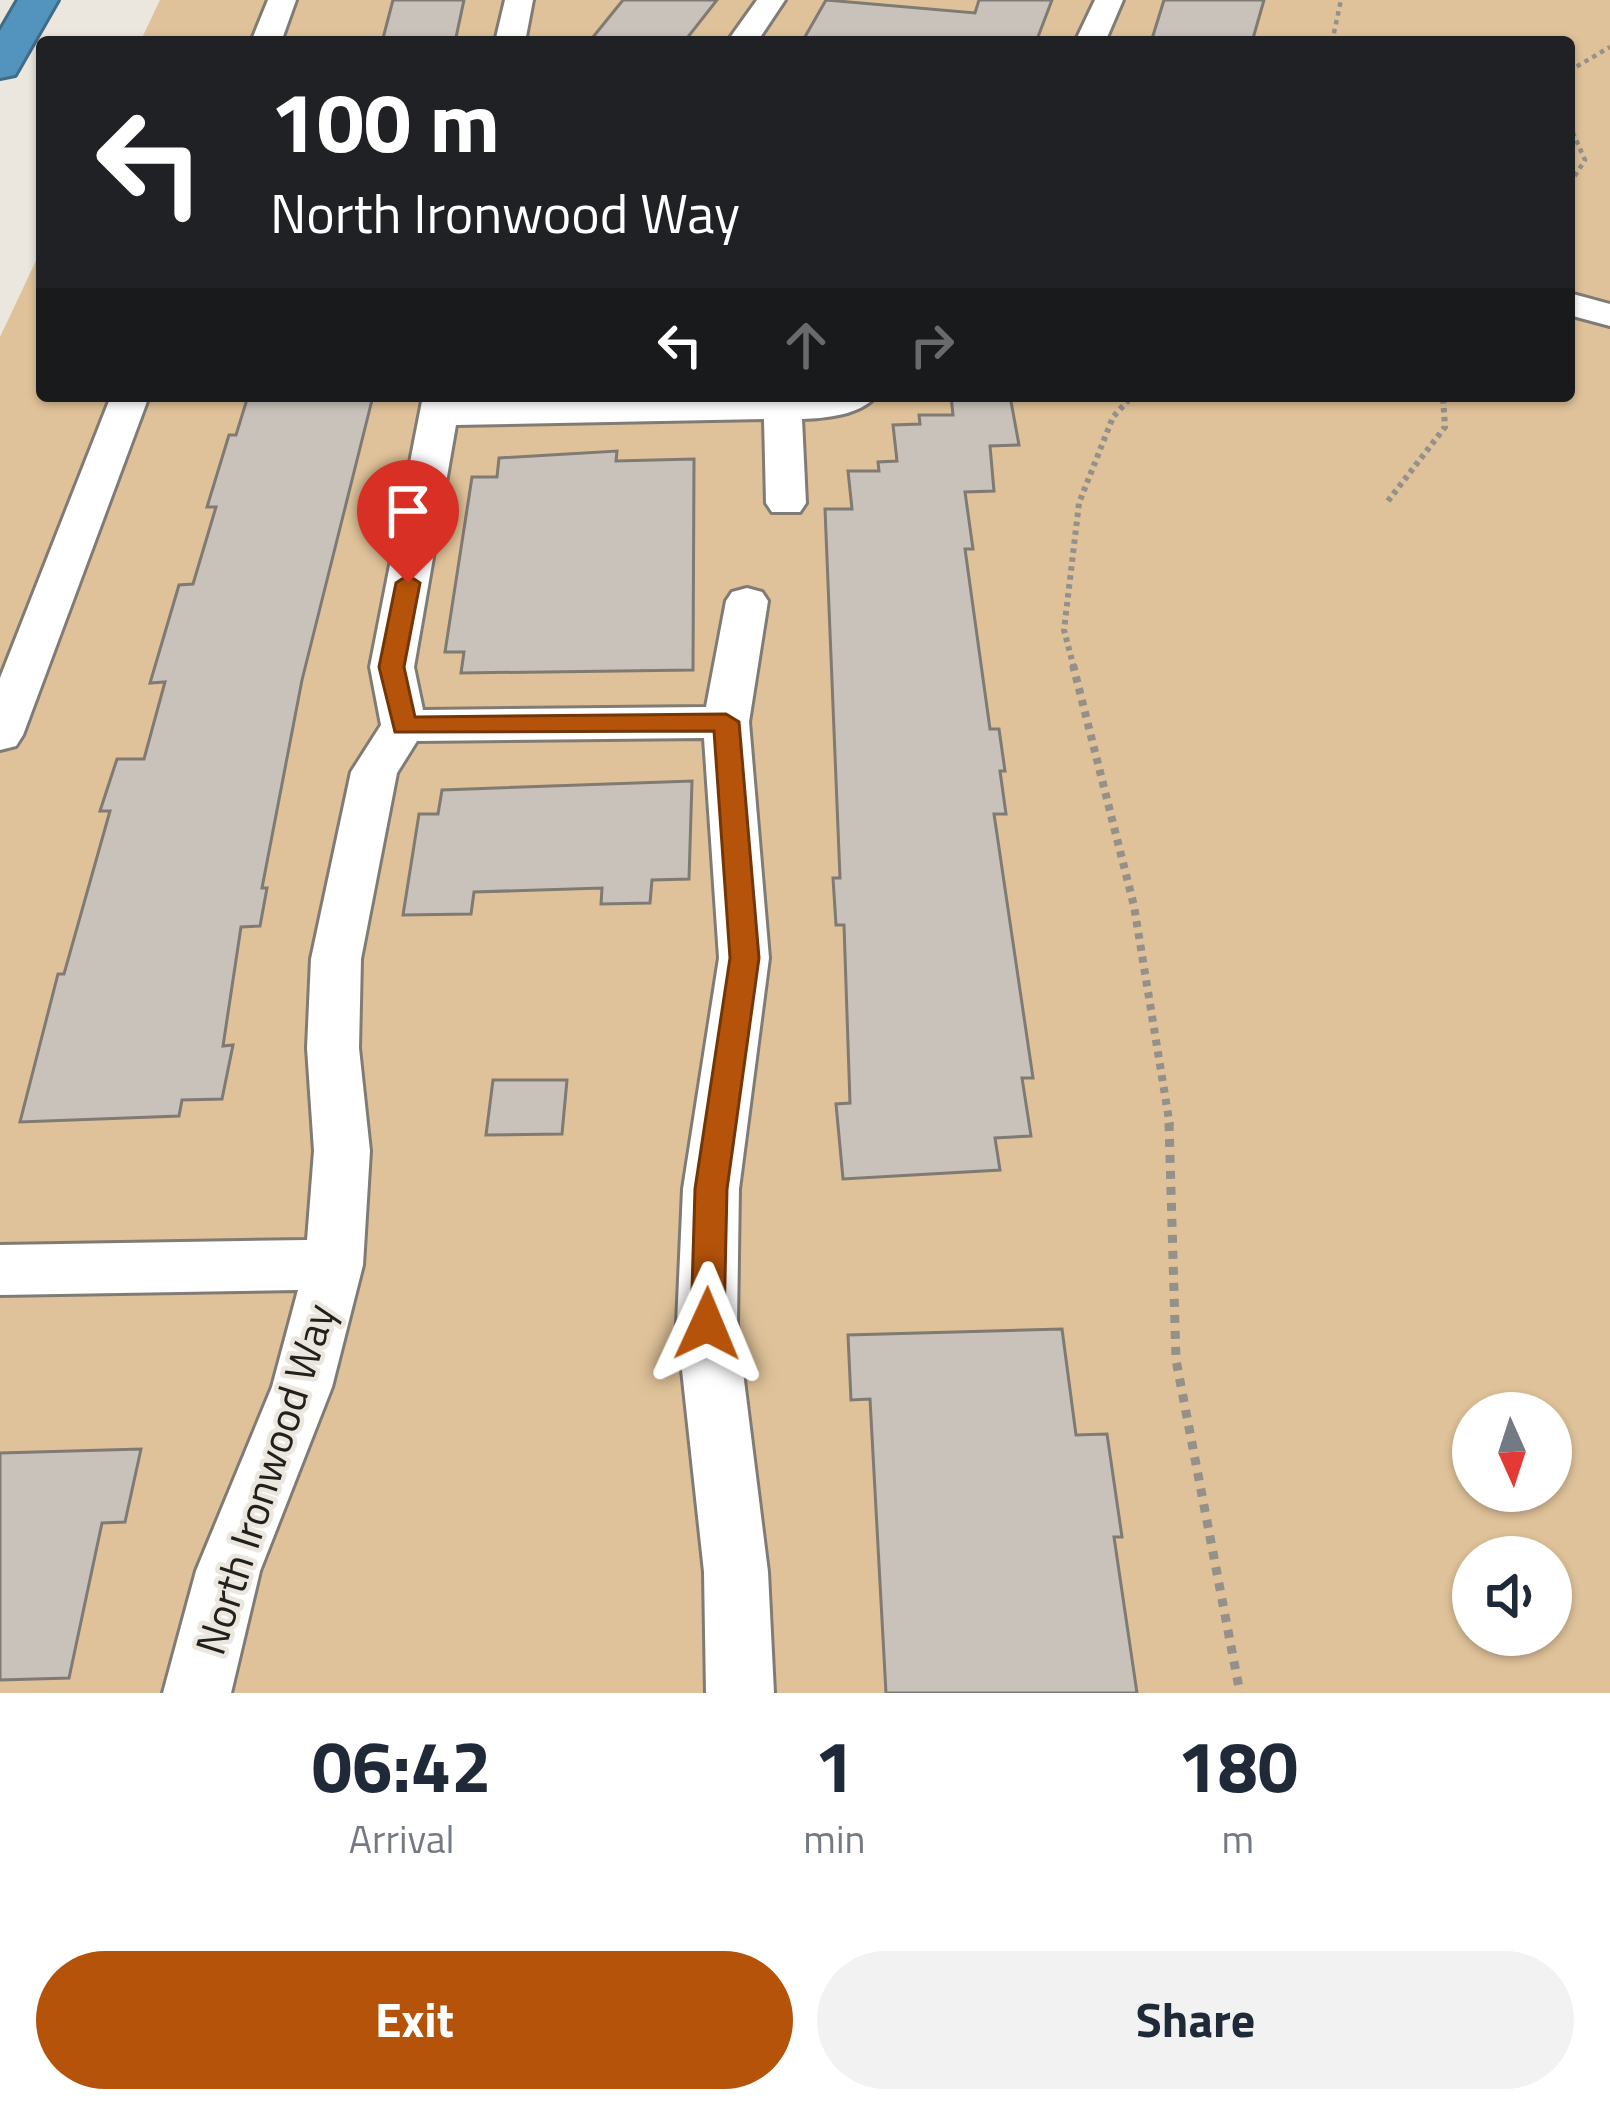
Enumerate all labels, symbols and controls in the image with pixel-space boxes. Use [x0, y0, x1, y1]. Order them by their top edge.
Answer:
text: 100 m [270, 57, 500, 185]
icon: left [72, 84, 228, 240]
text: North Ironwood Way [270, 172, 740, 254]
icon: left [647, 312, 713, 378]
icon: ahead [773, 312, 839, 378]
icon: right [899, 312, 965, 378]
pin [357, 460, 459, 583]
icon: arrive [375, 478, 441, 544]
position arrow [644, 1261, 770, 1387]
street label: North Ironwood Way [177, 1295, 351, 1662]
north arrow [1452, 1392, 1572, 1512]
map controls [1452, 1392, 1572, 1656]
button: sound [1452, 1536, 1572, 1656]
text: 06:42 [312, 1710, 492, 1820]
text: 1 [814, 1710, 855, 1820]
text: 180 [1177, 1710, 1298, 1820]
text: Arrival [349, 1809, 455, 1868]
text: min [803, 1809, 865, 1868]
text: m [1221, 1809, 1254, 1868]
button: Exit [36, 1951, 793, 2089]
button: Share [817, 1951, 1574, 2089]

